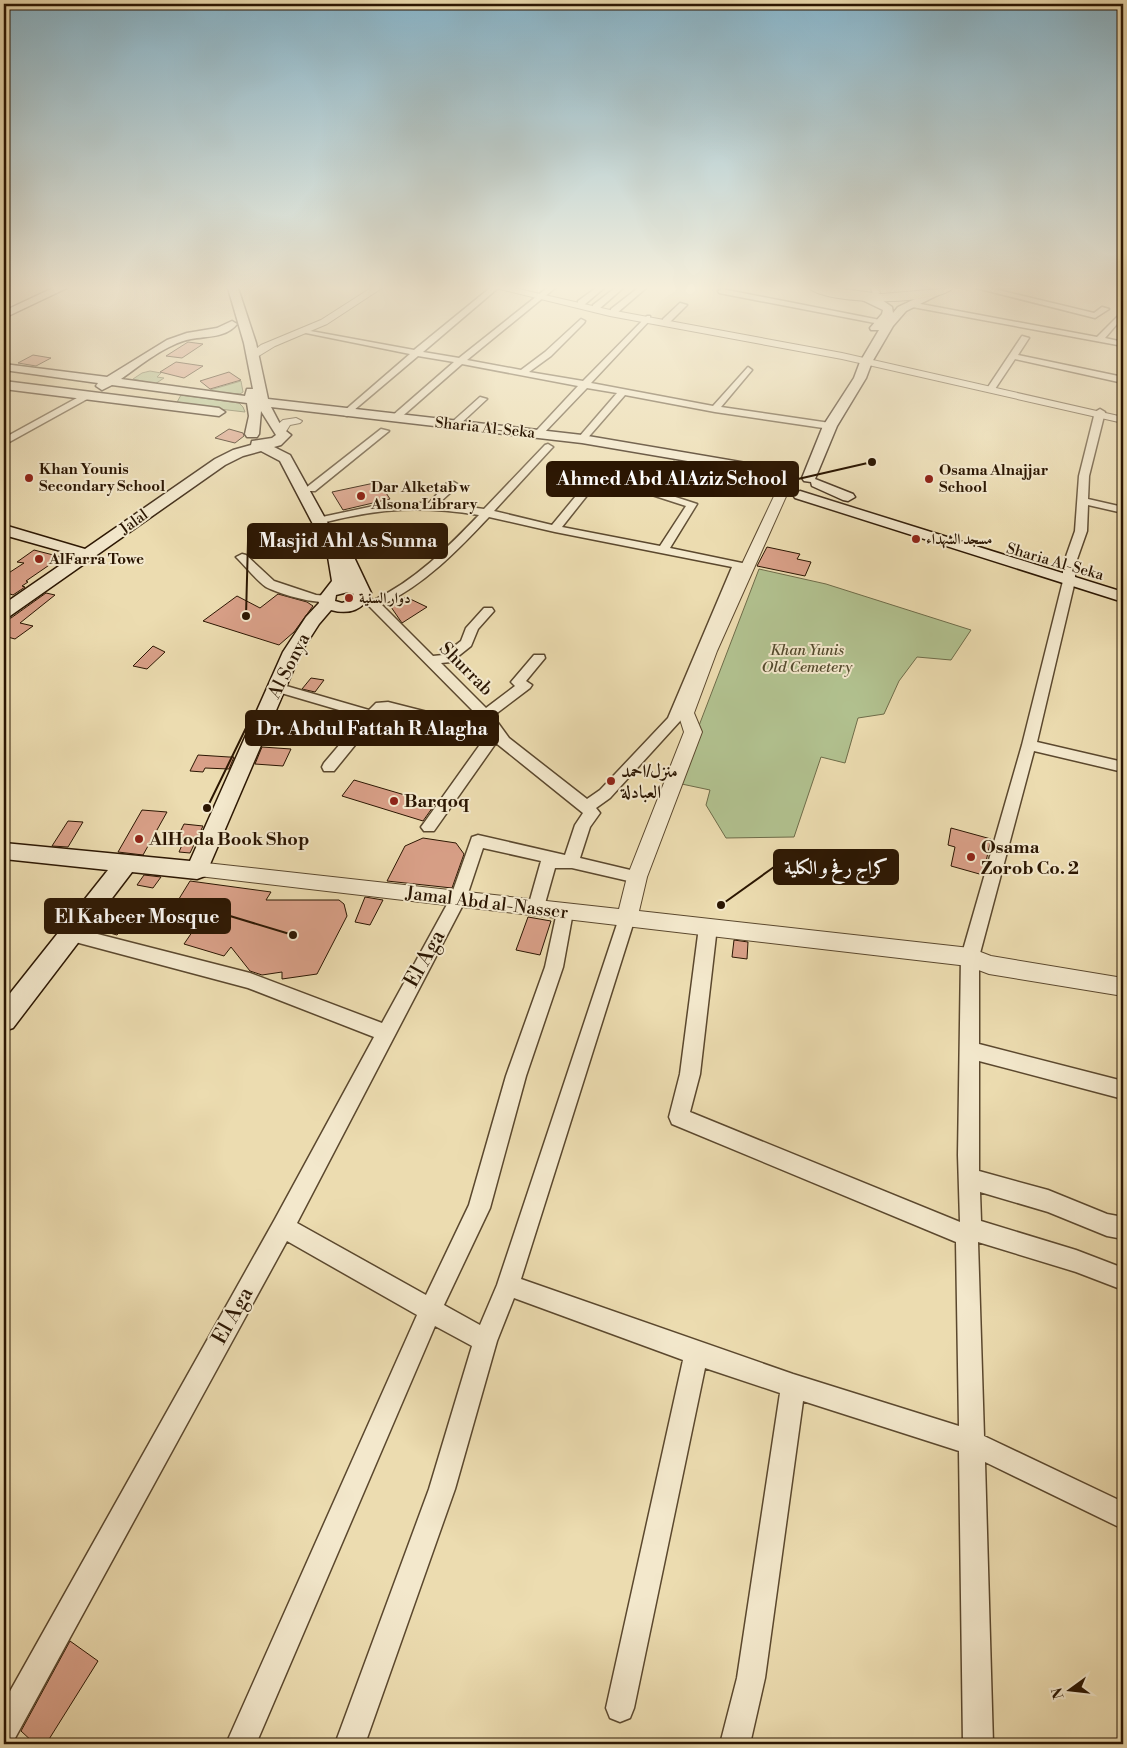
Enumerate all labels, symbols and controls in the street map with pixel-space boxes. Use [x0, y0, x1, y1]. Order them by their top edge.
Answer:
street label: Sharia Al-Seka [434, 413, 536, 443]
place label: Khan Younis Secondary School [39, 460, 165, 496]
place label: Osama Alnajjar School [939, 461, 1049, 497]
callout: Ahmed Abd AlAziz School [547, 462, 798, 496]
text: Ahmed Abd AlAziz School [556, 467, 787, 491]
marker: Khan Younis Secondary School [23, 472, 35, 484]
marker: Osama Alnajjar School [923, 473, 935, 485]
place label: Dar Alketab w Alsona Library [370, 478, 478, 514]
marker: Dar Alketab w Alsona Library [355, 490, 367, 502]
street label: Jalal [115, 505, 152, 539]
callout: Masjid Ahl As Sunna [248, 524, 447, 558]
text: Masjid Ahl As Sunna [259, 529, 438, 553]
place label: مسجد الشهداء [926, 530, 993, 549]
marker: مسجد الشهداء [910, 533, 922, 545]
street label: Sharia Al-Seka [1004, 539, 1106, 585]
place label: AlFarra Towe [48, 550, 144, 569]
marker: AlFarra Towe [33, 553, 45, 565]
place label: دوار السنية [359, 589, 411, 608]
marker: دوار السنية [343, 592, 355, 604]
street label: Al Sonya [262, 629, 316, 703]
street label: Shurrab [434, 637, 498, 701]
park label: Khan Yunis Old Cemetery [762, 641, 853, 677]
callout: Dr. Abdul Fattah R Alagha [246, 711, 498, 745]
text: Dr. Abdul Fattah R Alagha [256, 717, 489, 741]
place label: منزل/احمد العبادلة [620, 760, 678, 804]
marker: منزل/احمد العبادلة [605, 775, 617, 787]
place label: Barqoq [404, 790, 469, 813]
marker: Barqoq [388, 795, 400, 807]
place label: AlHoda Book Shop [148, 828, 309, 851]
marker: AlHoda Book Shop [133, 833, 145, 845]
place label: Osama Zorob Co. 2 [981, 836, 1079, 880]
callout: كراج رفح و الكلية [774, 850, 898, 884]
marker: Osama Zorob Co. 2 [965, 851, 977, 863]
text: كراج رفح و الكلية [784, 856, 888, 885]
street label: Jamal Abd al-Nasser [404, 882, 570, 924]
callout: El Kabeer Mosque [45, 899, 230, 933]
text: El Kabeer Mosque [55, 905, 219, 929]
street label: El Aga [399, 925, 451, 992]
street label: El Aga [207, 1282, 259, 1349]
north arrow [1044, 1666, 1094, 1716]
text: N [1048, 1685, 1069, 1701]

